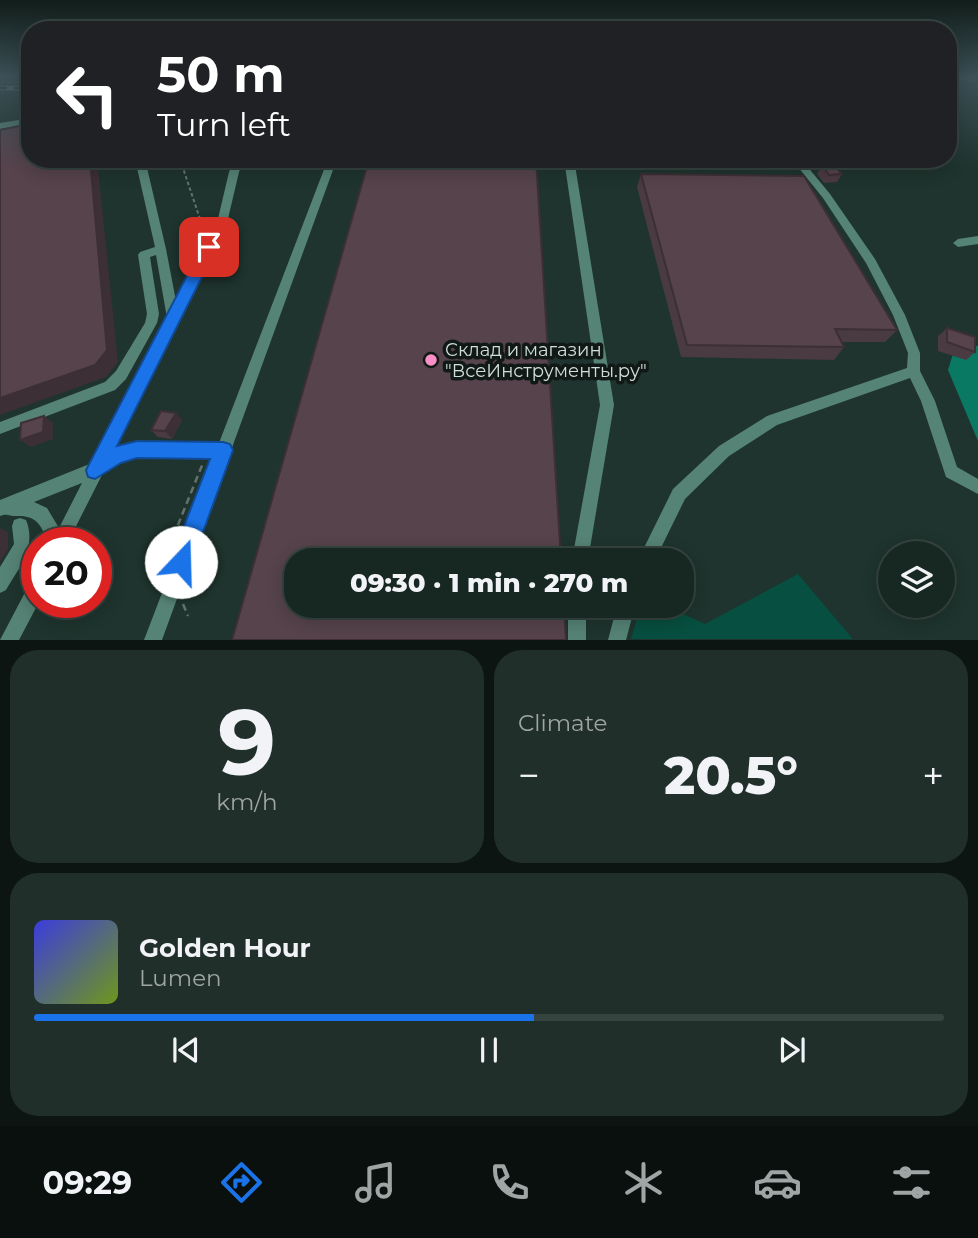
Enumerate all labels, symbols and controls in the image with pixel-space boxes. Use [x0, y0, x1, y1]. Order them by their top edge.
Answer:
text: 50 m [157, 45, 285, 104]
icon: left [42, 49, 133, 140]
text: Turn left [157, 105, 291, 144]
pin [179, 217, 239, 277]
icon: arrive [190, 228, 228, 266]
place label: Склад и магазин "ВсеИнструменты.ру" [445, 339, 647, 382]
marker: Склад и магазин "ВсеИнструменты.ру" [423, 352, 439, 368]
position arrow [144, 525, 218, 599]
speed limit sign: 20 [21, 527, 112, 618]
map controls [878, 541, 955, 618]
button: layers [878, 541, 955, 618]
text: 09:30 · 1 min · 270 m [350, 567, 628, 599]
text: 9 [218, 687, 276, 798]
text: Climate [518, 709, 607, 737]
text: 20.5° [664, 744, 798, 807]
text: − [518, 752, 540, 799]
text: + [922, 752, 944, 799]
text: km/h [216, 788, 278, 816]
text: Golden Hour [139, 932, 311, 964]
text: Lumen [139, 964, 222, 992]
icon: previous [167, 1031, 205, 1069]
icon: pause [470, 1031, 508, 1069]
icon: next [773, 1031, 811, 1069]
icon: directions [217, 1158, 266, 1207]
icon: music [351, 1158, 400, 1207]
icon: phone [485, 1158, 534, 1207]
icon: climate [619, 1158, 668, 1207]
icon: car [753, 1158, 802, 1207]
icon: filters [887, 1158, 936, 1207]
text: 09:29 [42, 1163, 132, 1202]

